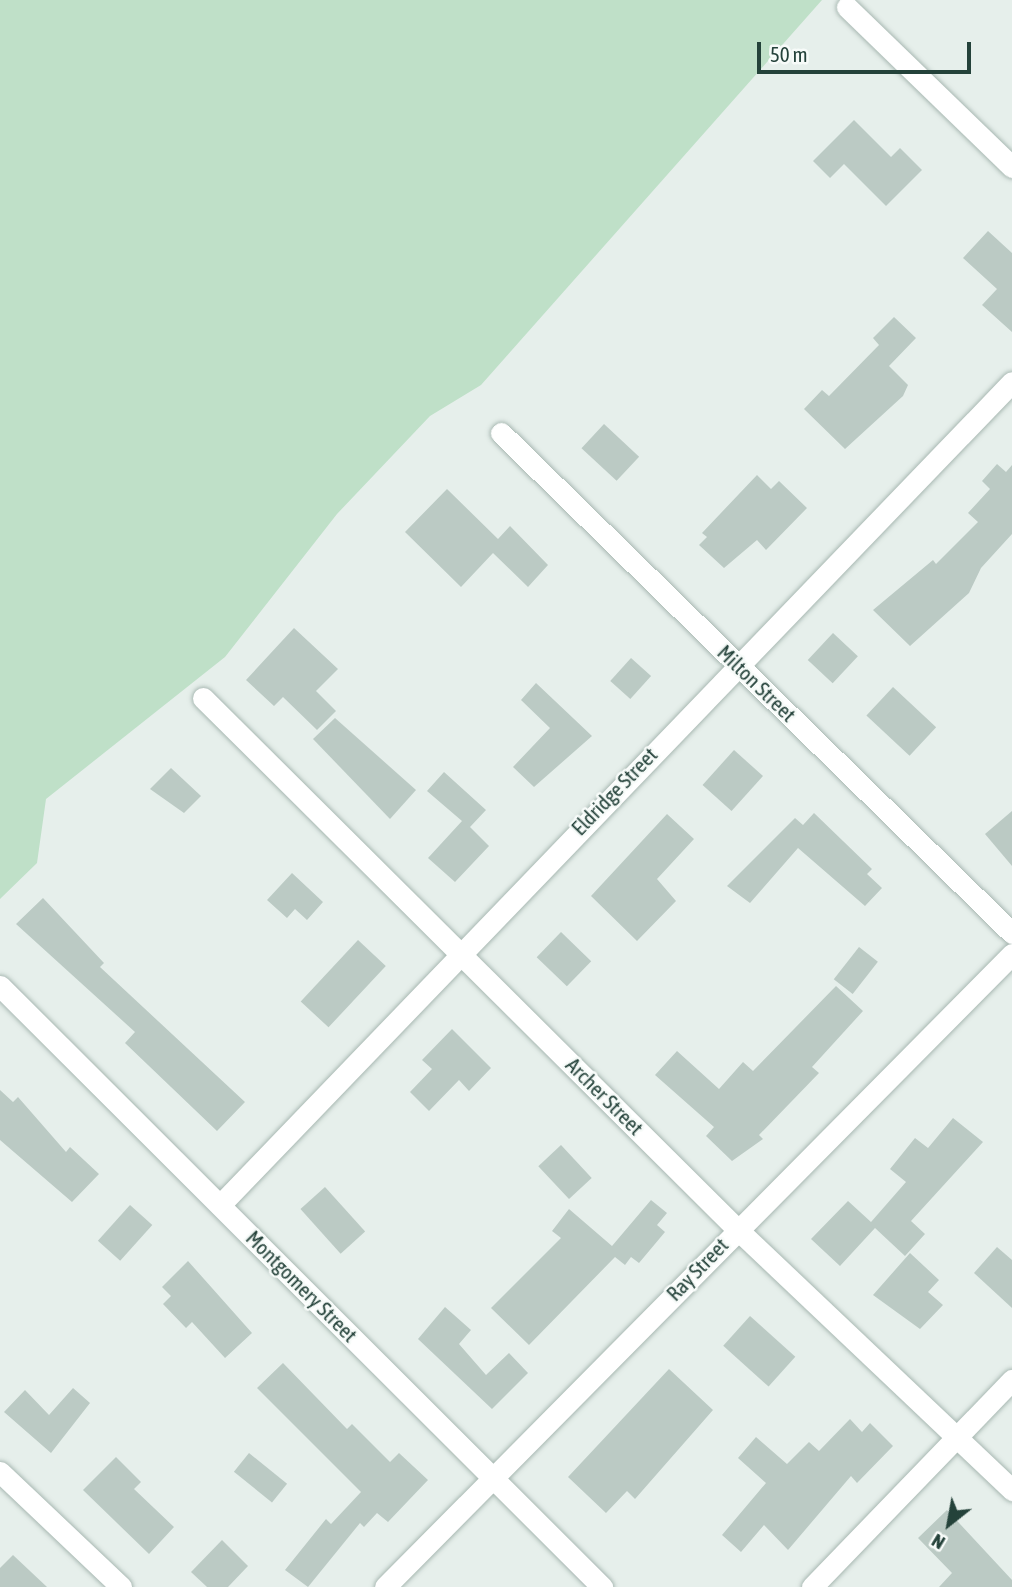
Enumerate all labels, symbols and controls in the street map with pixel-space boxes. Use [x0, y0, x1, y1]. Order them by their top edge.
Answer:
scale bar [760, 28, 974, 72]
text: 50 m [770, 42, 808, 66]
street label: Milton Street [713, 639, 801, 727]
street label: Eldridge Street [566, 742, 662, 840]
street label: Archer Street [561, 1052, 649, 1140]
street label: Montgomery Street [241, 1225, 363, 1347]
street label: Ray Street [661, 1232, 733, 1306]
north arrow [914, 1489, 984, 1559]
text: N [928, 1530, 949, 1554]

